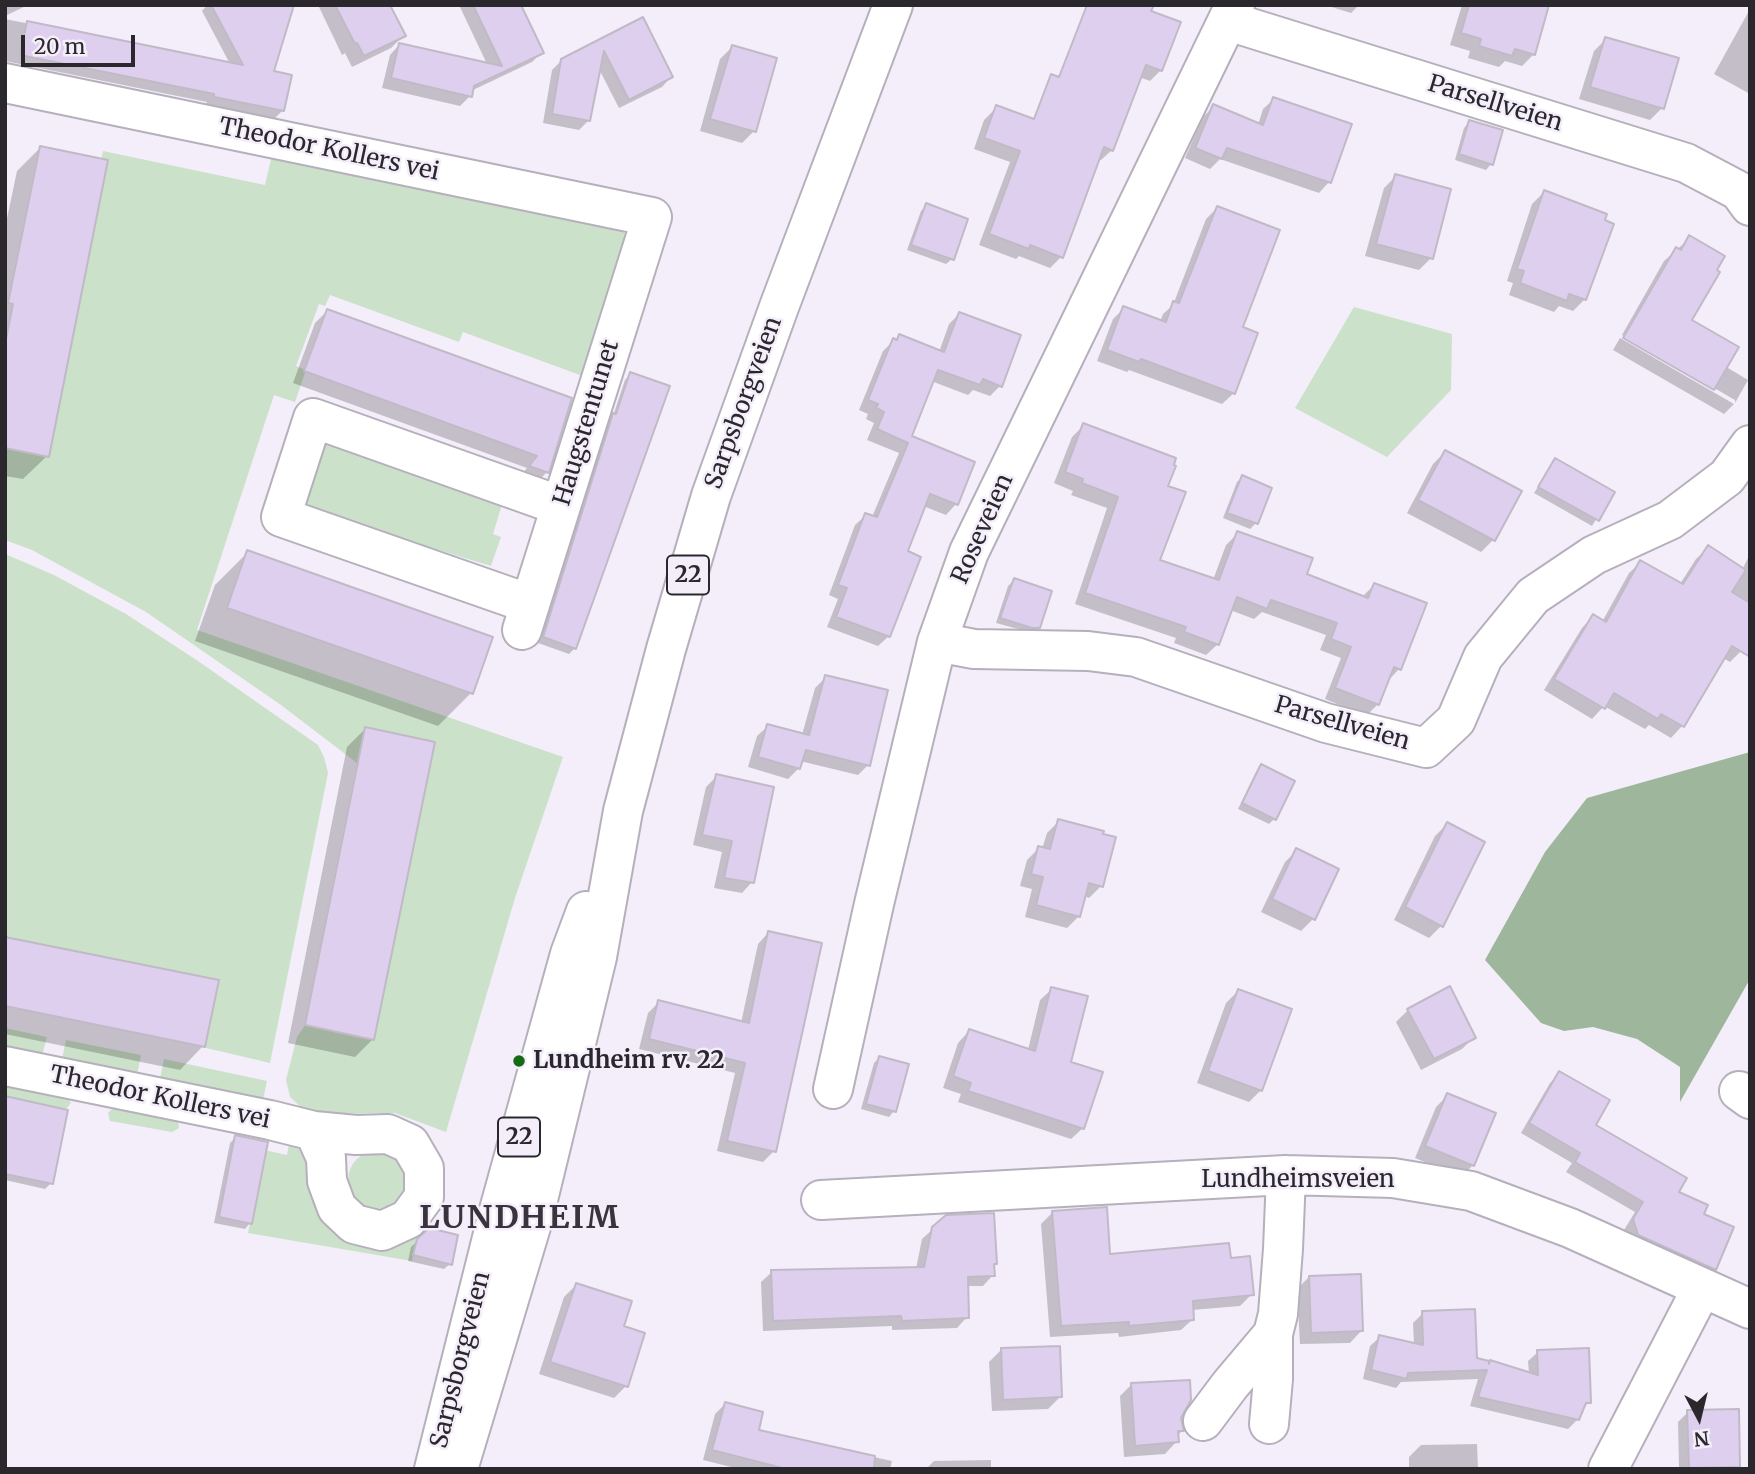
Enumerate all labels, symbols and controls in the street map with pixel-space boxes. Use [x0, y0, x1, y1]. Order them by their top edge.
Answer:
scale bar [24, 21, 138, 65]
text: 20 m [34, 33, 85, 60]
street label: Parsellveien [1424, 70, 1566, 138]
street label: Theodor Kollers vei [216, 113, 442, 187]
street label: Sarpsborgveien [699, 313, 789, 493]
street label: Haugstentunet [548, 337, 626, 509]
street label: Roseveien [946, 470, 1020, 588]
road number: 22 [667, 555, 709, 594]
street label: Parsellveien [1271, 691, 1413, 757]
place label: Lundheim rv. 22 [533, 1047, 725, 1075]
marker: Lundheim rv. 22 [511, 1053, 527, 1069]
street label: Theodor Kollers vei [47, 1061, 273, 1135]
road number: 22 [498, 1118, 540, 1156]
street label: Lundheimsveien [1201, 1166, 1395, 1194]
district label: LUNDHEIM [420, 1200, 620, 1238]
street label: Sarpsborgveien [425, 1269, 497, 1451]
north arrow [1664, 1383, 1734, 1453]
text: N [1693, 1426, 1710, 1452]

